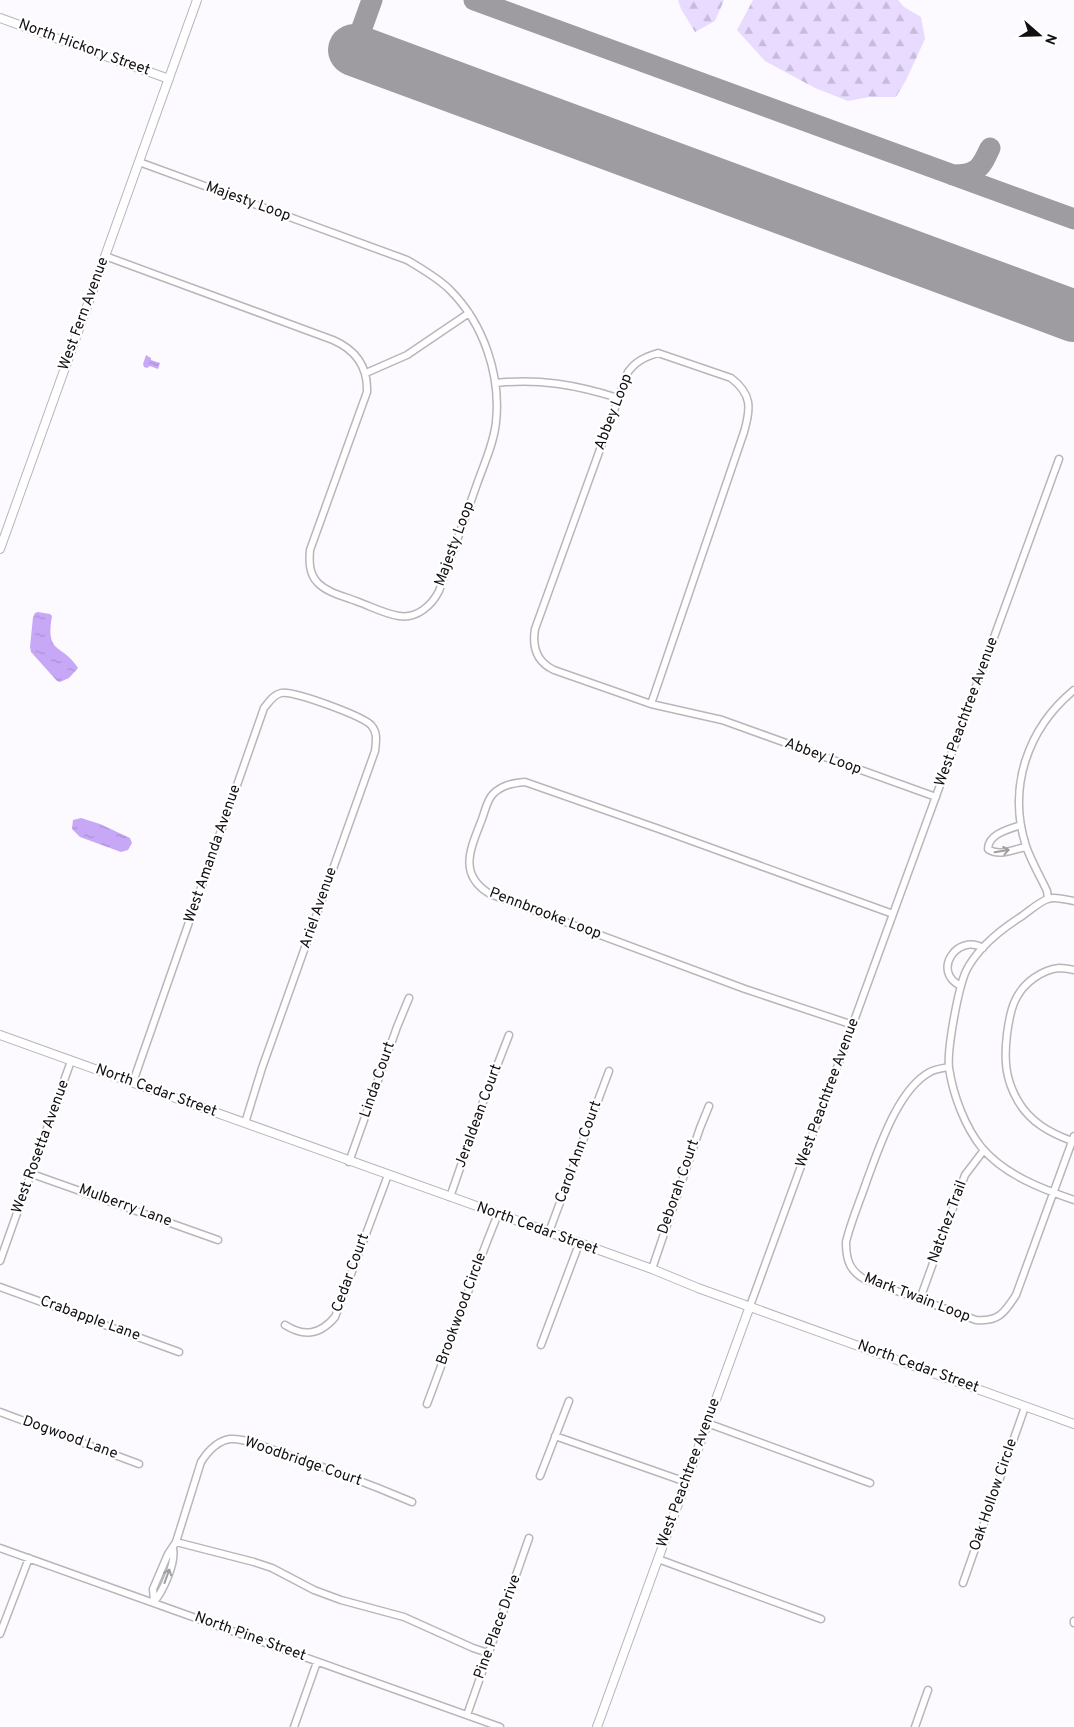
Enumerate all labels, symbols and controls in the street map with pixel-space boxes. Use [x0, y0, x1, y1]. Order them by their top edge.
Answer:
north arrow [1014, 10, 1064, 60]
street label: North Hickory Street [16, 15, 152, 81]
text: N [1040, 31, 1060, 47]
street label: Majesty Loop [203, 178, 293, 226]
street label: West Fern Avenue [55, 255, 113, 373]
street label: Abbey Loop [591, 371, 637, 453]
street label: Majesty Loop [431, 499, 479, 589]
street label: West Peachtree Avenue [931, 635, 1003, 789]
street label: Abbey Loop [782, 734, 864, 780]
street label: West Amanda Avenue [180, 782, 246, 926]
one-way arrow [993, 846, 1009, 856]
street label: Ariel Avenue [296, 865, 342, 951]
street label: Pennbrooke Loop [486, 884, 604, 944]
street label: West Peachtree Avenue [792, 1016, 864, 1170]
street label: Linda Court [356, 1039, 400, 1121]
street label: North Cedar Street [93, 1060, 219, 1122]
street label: Jeraldean Court [451, 1062, 507, 1170]
street label: West Rosetta Avenue [8, 1078, 74, 1216]
street label: Carol Ann Court [552, 1098, 606, 1206]
street label: Deborah Court [654, 1137, 704, 1237]
street label: Natchez Trail [924, 1178, 972, 1266]
street label: Mulberry Lane [76, 1180, 174, 1232]
street label: North Cedar Street [474, 1198, 600, 1260]
street label: Cedar Court [328, 1231, 374, 1315]
street label: Brookwood Circle [433, 1250, 491, 1368]
street label: Mark Twain Loop [861, 1269, 973, 1327]
street label: Crabapple Lane [37, 1292, 143, 1346]
street label: North Cedar Street [855, 1336, 981, 1398]
street label: West Peachtree Avenue [653, 1396, 725, 1550]
street label: Dogwood Lane [20, 1412, 120, 1464]
street label: Woodbridge Court [242, 1433, 364, 1491]
street label: Oak Hollow Circle [966, 1436, 1022, 1554]
one-way arrow [163, 1569, 172, 1585]
street label: Pine Place Drive [470, 1572, 526, 1682]
street label: North Pine Street [192, 1608, 308, 1666]

